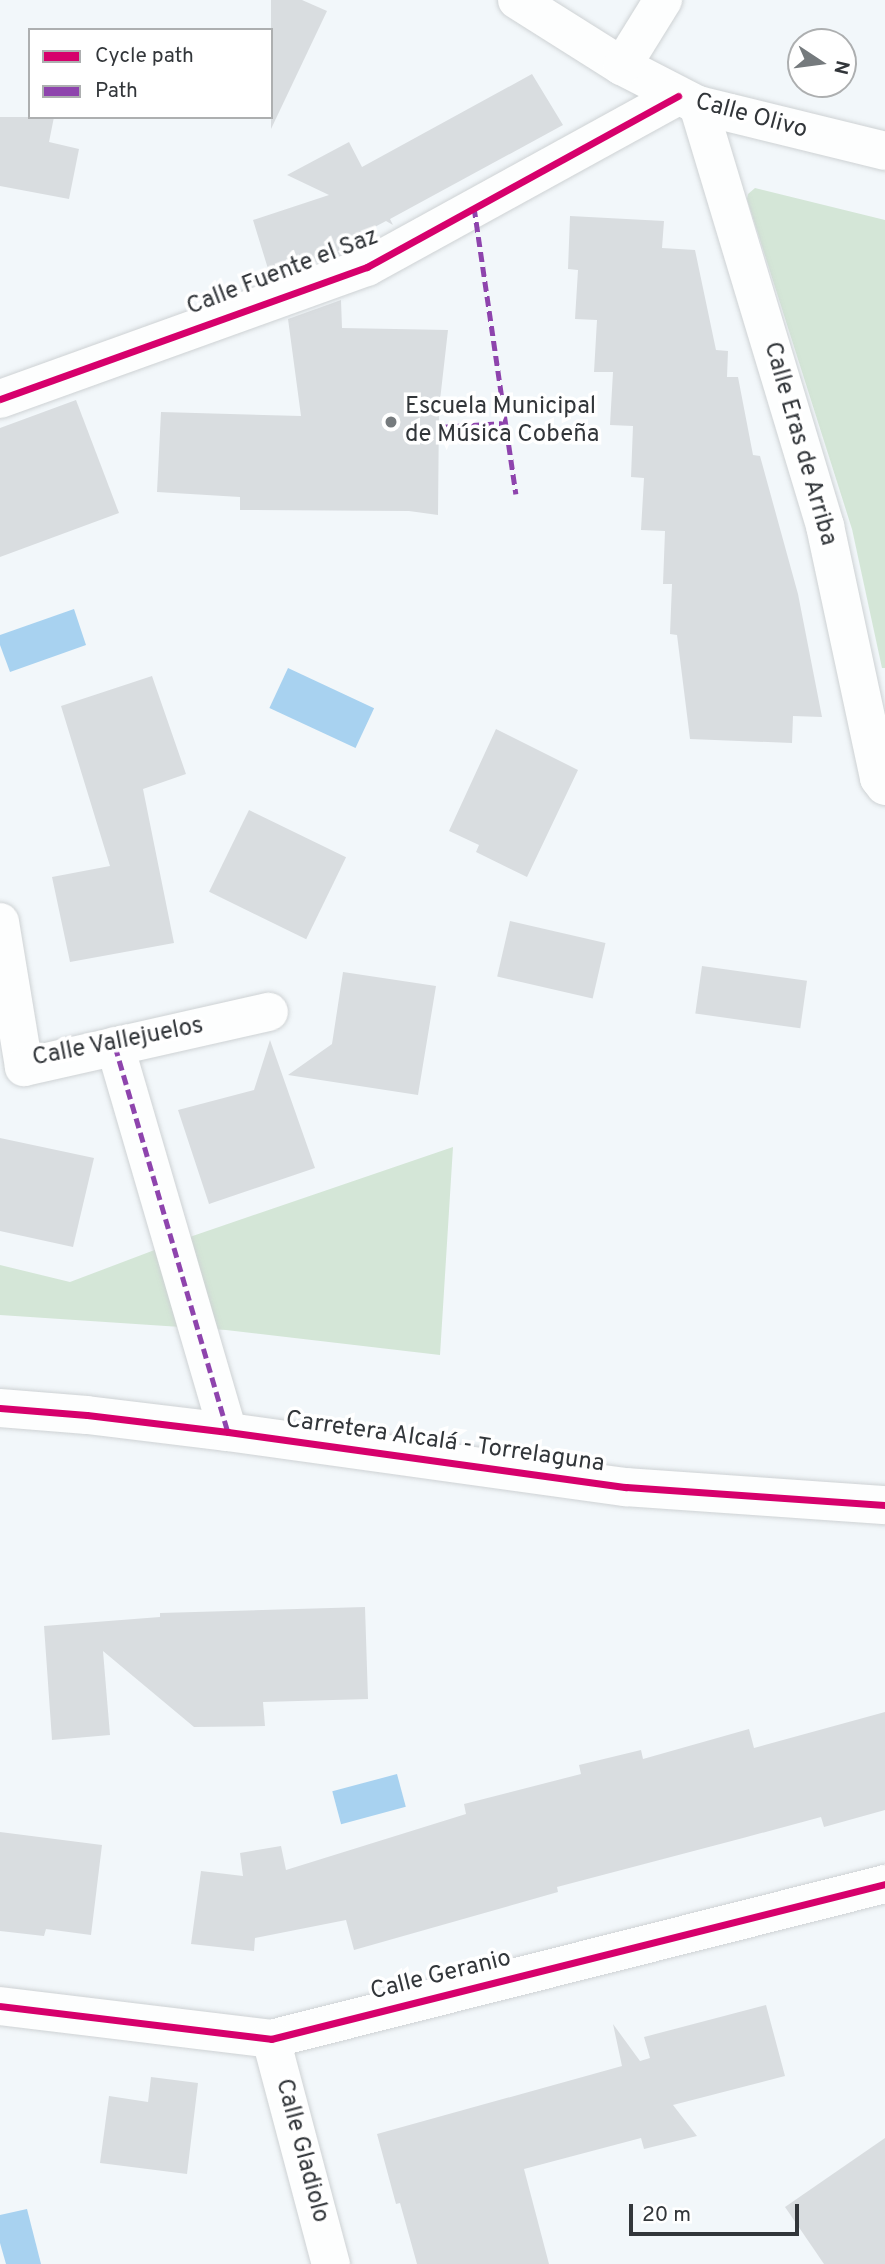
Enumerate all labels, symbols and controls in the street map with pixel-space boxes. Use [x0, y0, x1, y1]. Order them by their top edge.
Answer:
legend [28, 28, 273, 119]
north arrow [787, 28, 857, 98]
text: Cycle path [95, 43, 194, 70]
text: N [827, 58, 854, 77]
text: Path [95, 78, 138, 105]
street label: Calle Olivo [692, 88, 810, 146]
street label: Calle Fuente el Saz [183, 223, 383, 323]
street label: Calle Eras de Arriba [756, 339, 842, 549]
place label: Escuela Municipal de Música Cobeña [405, 394, 599, 450]
marker: Escuela Municipal de Música Cobeña [383, 414, 399, 430]
street label: Calle Vallejuelos [30, 1012, 206, 1074]
street label: Carretera Alcalá - Torrelaguna [283, 1406, 607, 1480]
street label: Calle Geranio [368, 1945, 514, 2007]
street label: Calle Gladiolo [268, 2076, 334, 2226]
scale bar [633, 2190, 803, 2234]
text: 20 m [642, 2202, 691, 2229]

